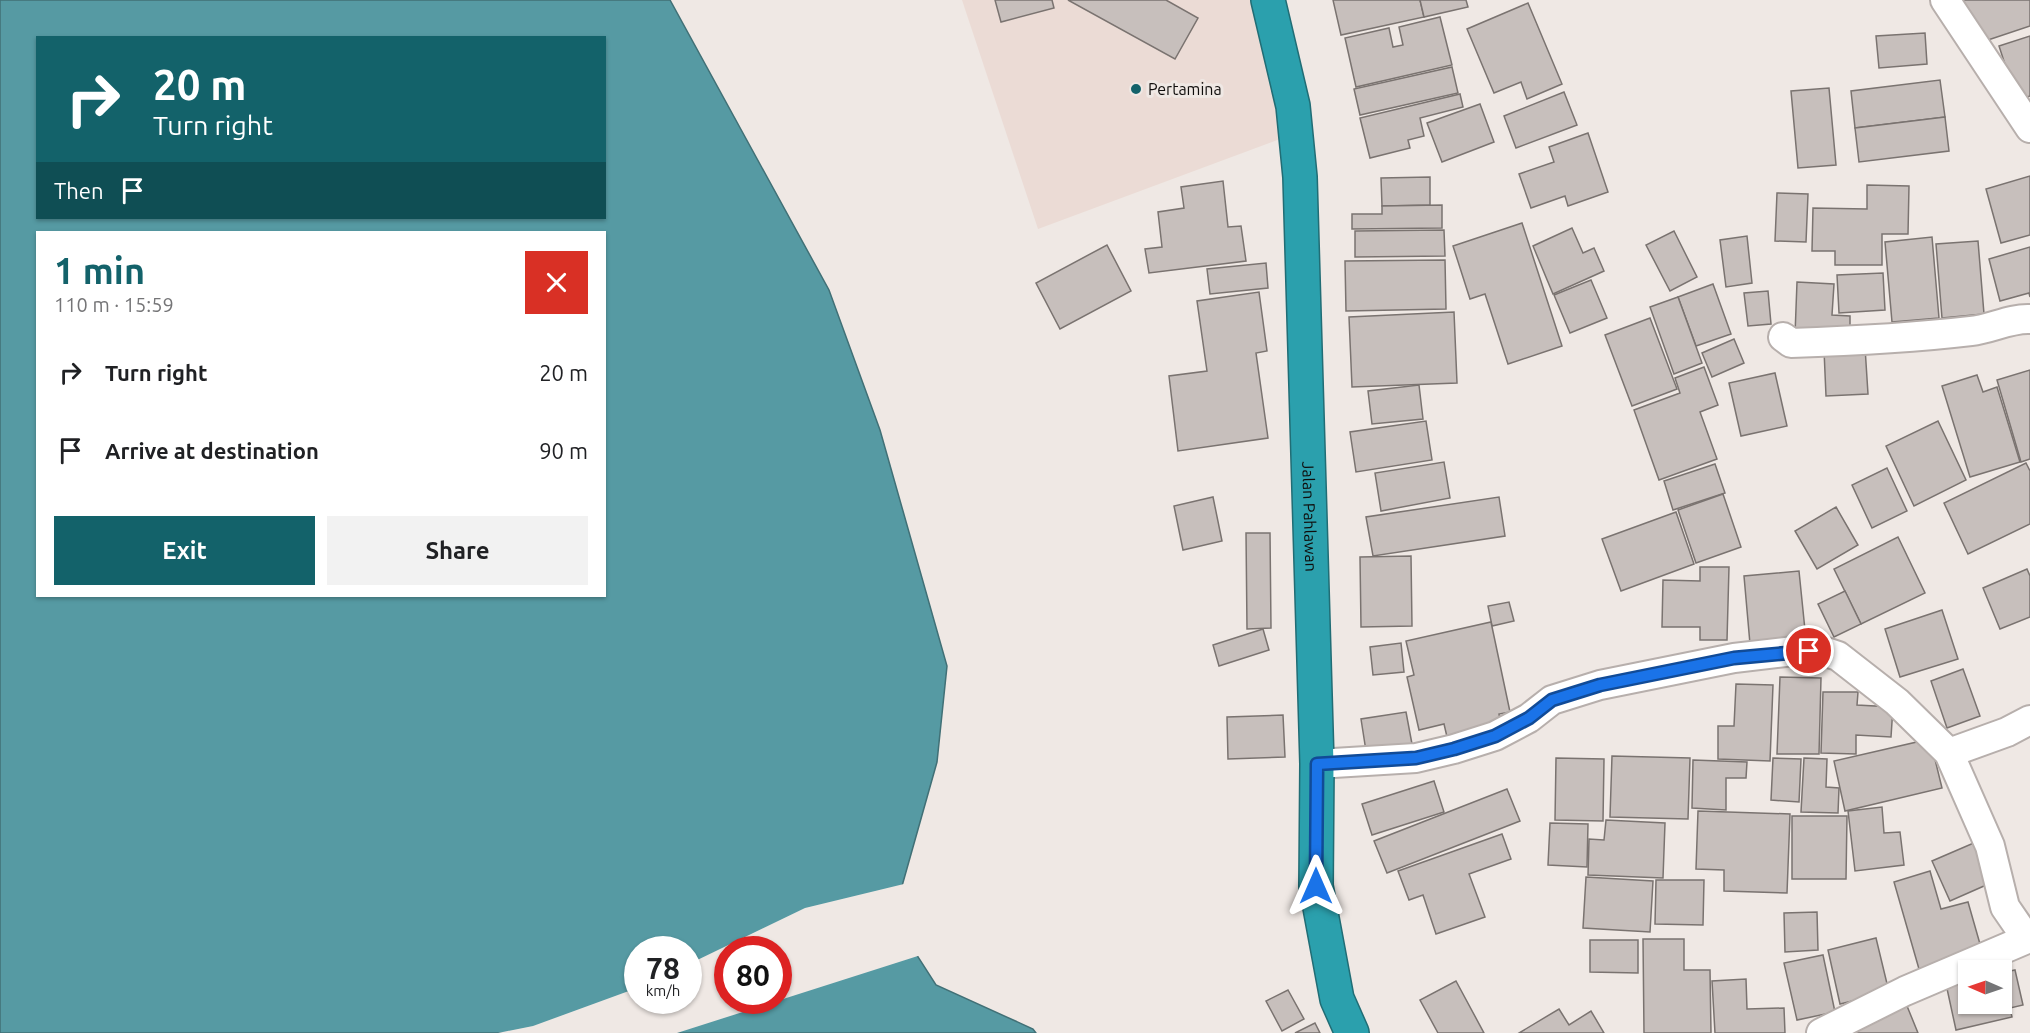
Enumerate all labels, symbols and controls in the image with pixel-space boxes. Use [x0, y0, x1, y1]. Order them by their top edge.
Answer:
icon: right [54, 60, 132, 138]
text: 20 m [153, 61, 247, 108]
place label: Pertamina [1148, 80, 1222, 98]
marker: Pertamina [1129, 82, 1143, 96]
text: Turn right [153, 110, 273, 140]
icon: arrive [116, 174, 149, 207]
text: Then [54, 178, 104, 203]
text: 1 min [54, 250, 145, 291]
button: close [525, 251, 588, 314]
text: 110 m · 15:59 [54, 293, 174, 316]
icon: right [54, 356, 87, 389]
text: Turn right [105, 360, 207, 385]
text: 20 m [539, 360, 588, 385]
icon: arrive [54, 434, 87, 467]
text: Arrive at destination [105, 438, 319, 463]
text: 90 m [539, 438, 588, 463]
street label: Jalan Pahlawan [1299, 461, 1320, 572]
button: Exit [54, 516, 315, 585]
button: Share [327, 516, 588, 585]
pin [1783, 625, 1834, 676]
icon: arrive [1792, 634, 1825, 667]
position arrow [1284, 854, 1348, 918]
speed limit sign: 80 [714, 936, 792, 1014]
text: 78 [646, 951, 680, 985]
north arrow [1958, 960, 2012, 1014]
map controls [1958, 960, 2012, 1014]
text: km/h [646, 982, 680, 999]

